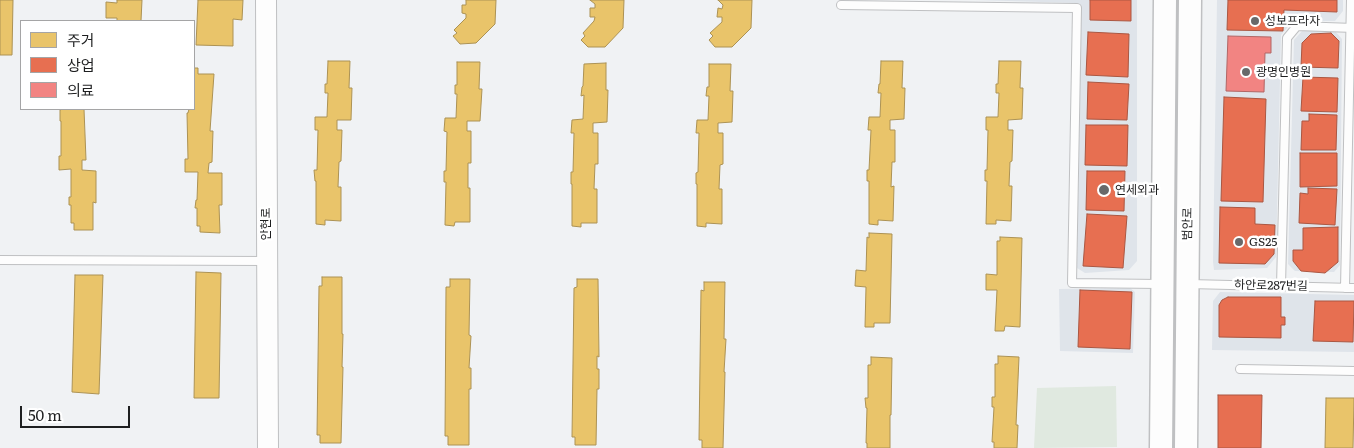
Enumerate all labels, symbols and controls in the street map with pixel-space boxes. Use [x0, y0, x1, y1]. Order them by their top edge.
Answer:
place label: 성보프라자 [1265, 14, 1320, 28]
marker: 성보프라자 [1249, 15, 1261, 27]
legend [20, 20, 195, 110]
text: 주거 [67, 28, 95, 51]
text: 상업 [67, 53, 95, 76]
place label: 광명인병원 [1256, 65, 1311, 79]
marker: 광명인병원 [1240, 66, 1252, 78]
text: 의료 [67, 78, 95, 101]
marker: 연세외과 [1097, 183, 1111, 197]
place label: 연세외과 [1115, 183, 1159, 197]
street label: 안현로 [259, 207, 273, 241]
street label: 범안로 [1181, 207, 1195, 241]
place label: GS25 [1249, 235, 1277, 249]
marker: GS25 [1233, 236, 1245, 248]
street label: 하안로287번길 [1234, 278, 1308, 294]
scale bar [22, 396, 132, 428]
text: 50 m [28, 403, 62, 426]

